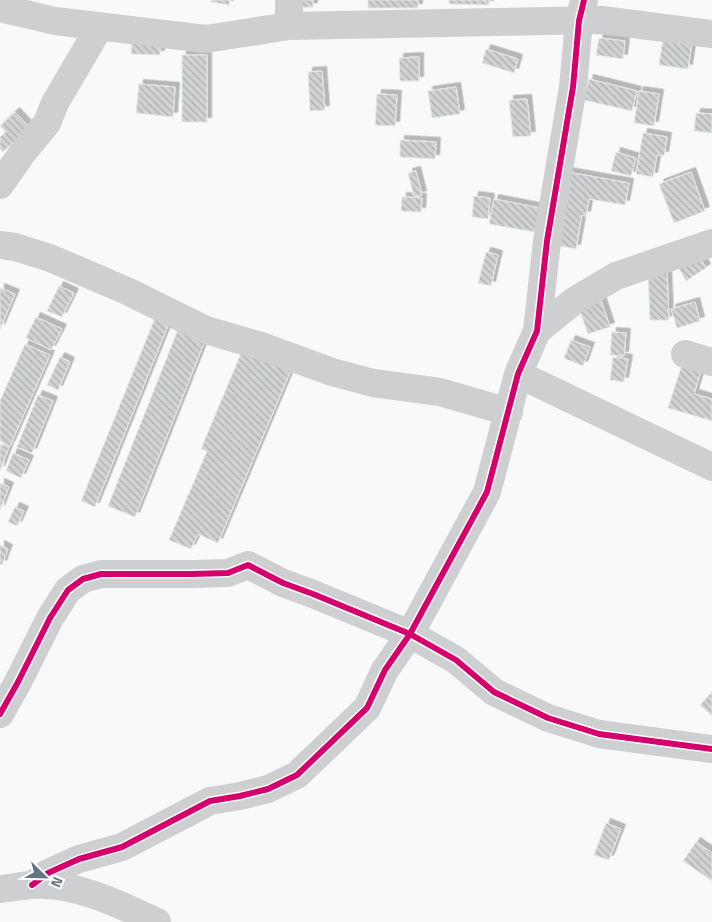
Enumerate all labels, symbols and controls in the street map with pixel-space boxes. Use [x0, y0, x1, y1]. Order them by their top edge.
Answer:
north arrow [20, 852, 70, 902]
text: N [46, 874, 69, 891]

